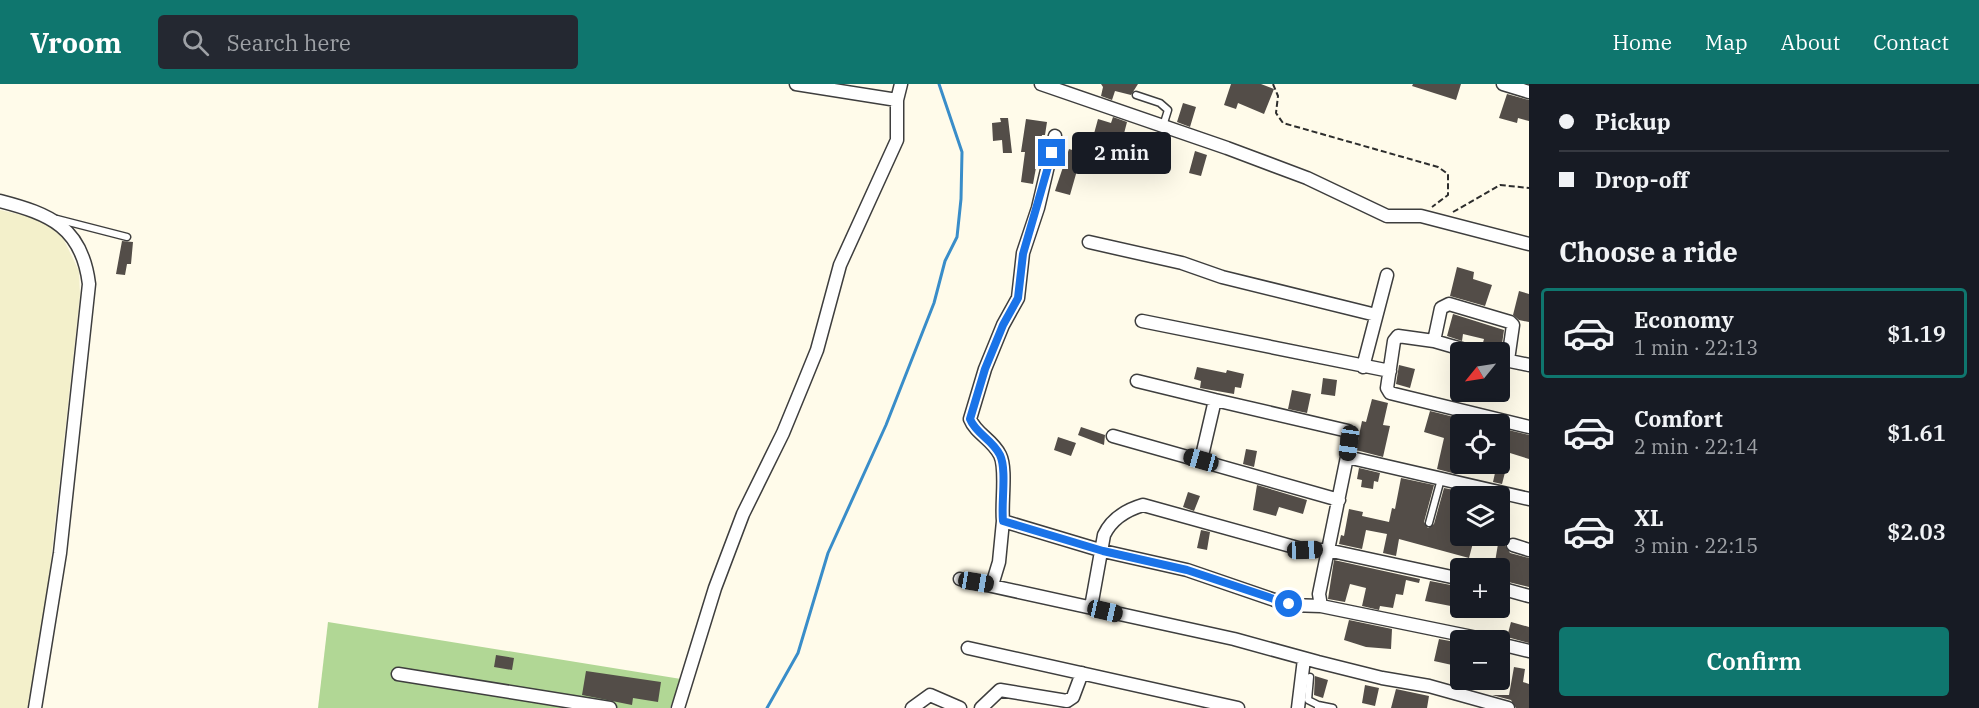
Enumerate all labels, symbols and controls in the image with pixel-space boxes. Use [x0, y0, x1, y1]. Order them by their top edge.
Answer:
search box [158, 15, 578, 69]
text: Vroom [30, 24, 122, 61]
icon: search [179, 26, 212, 59]
text: Search here [227, 28, 351, 57]
text: Home [1612, 28, 1672, 56]
text: Map [1705, 28, 1748, 56]
text: About [1781, 28, 1840, 56]
text: Contact [1873, 28, 1949, 56]
text: Pickup [1595, 107, 1671, 136]
callout: 2 min [1073, 132, 1172, 174]
route end [1038, 139, 1065, 166]
text: 2 min [1094, 139, 1149, 166]
text: Drop-off [1595, 165, 1689, 194]
text: Choose a ride [1559, 234, 1738, 269]
text: Economy [1634, 305, 1734, 334]
icon: car [1562, 306, 1616, 360]
text: $1.19 [1887, 319, 1946, 348]
text: 1 min · 22:13 [1634, 334, 1758, 361]
north arrow [1450, 342, 1510, 402]
map controls [1450, 342, 1510, 690]
text: Comfort [1634, 404, 1723, 433]
icon: car [1562, 405, 1616, 459]
button: locate [1450, 414, 1510, 474]
text: $1.61 [1887, 418, 1946, 447]
car [1338, 424, 1360, 462]
text: 2 min · 22:14 [1634, 433, 1758, 460]
car [1181, 446, 1221, 474]
button: layers [1450, 486, 1510, 546]
text: XL [1634, 503, 1664, 532]
icon: car [1562, 504, 1616, 558]
text: $2.03 [1887, 517, 1946, 546]
text: 3 min · 22:15 [1634, 532, 1758, 559]
car [1287, 540, 1323, 560]
button: + [1450, 558, 1510, 618]
car [957, 570, 995, 594]
route start [1275, 590, 1302, 617]
car [1085, 598, 1125, 624]
button: Confirm [1559, 627, 1949, 696]
button: − [1450, 630, 1510, 690]

